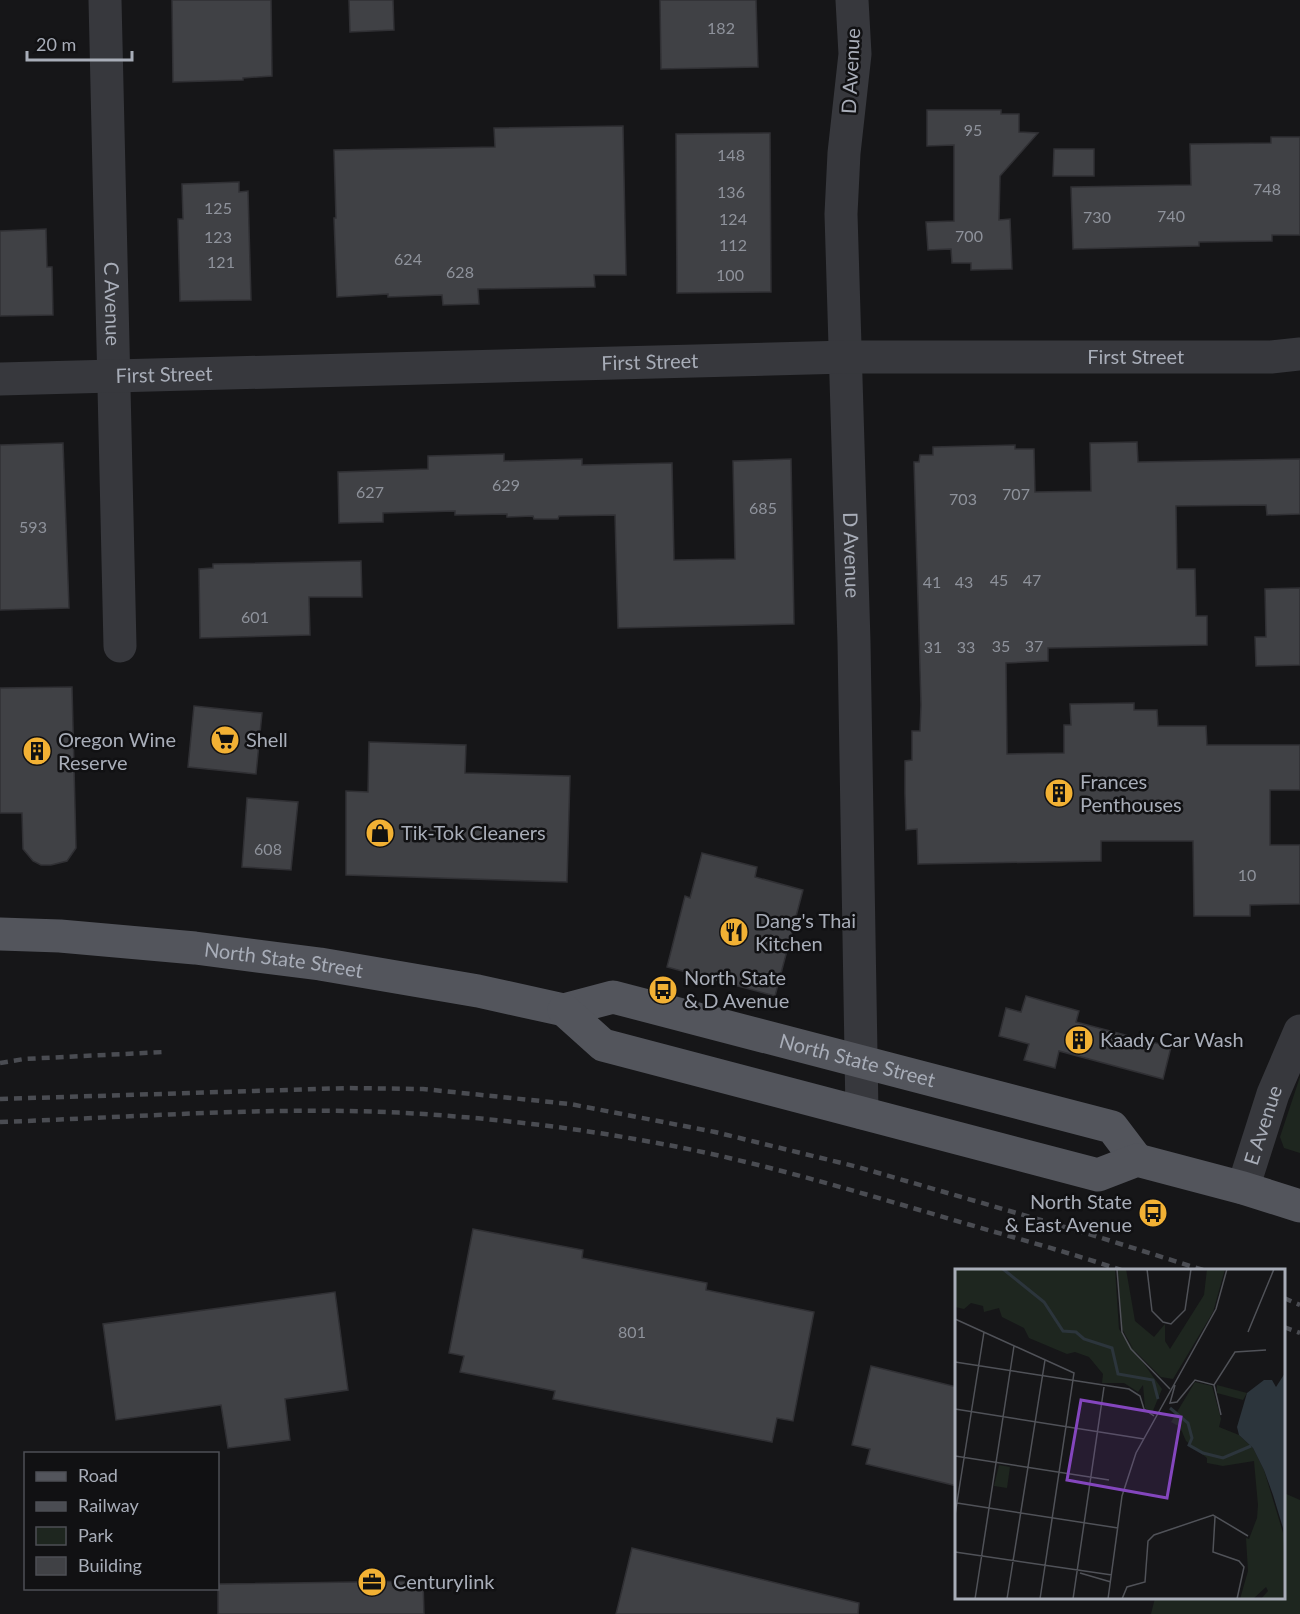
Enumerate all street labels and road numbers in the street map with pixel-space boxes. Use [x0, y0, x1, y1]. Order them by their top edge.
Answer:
street label: D Avenue [836, 27, 864, 114]
street label: C Avenue [100, 262, 126, 346]
street label: First Street [1087, 344, 1184, 368]
street label: First Street [601, 348, 699, 374]
street label: First Street [115, 360, 213, 387]
street label: D Avenue [839, 512, 866, 598]
street label: North State Street [203, 936, 365, 982]
street label: North State Street [777, 1028, 938, 1091]
street label: E Avenue [1238, 1081, 1286, 1168]

